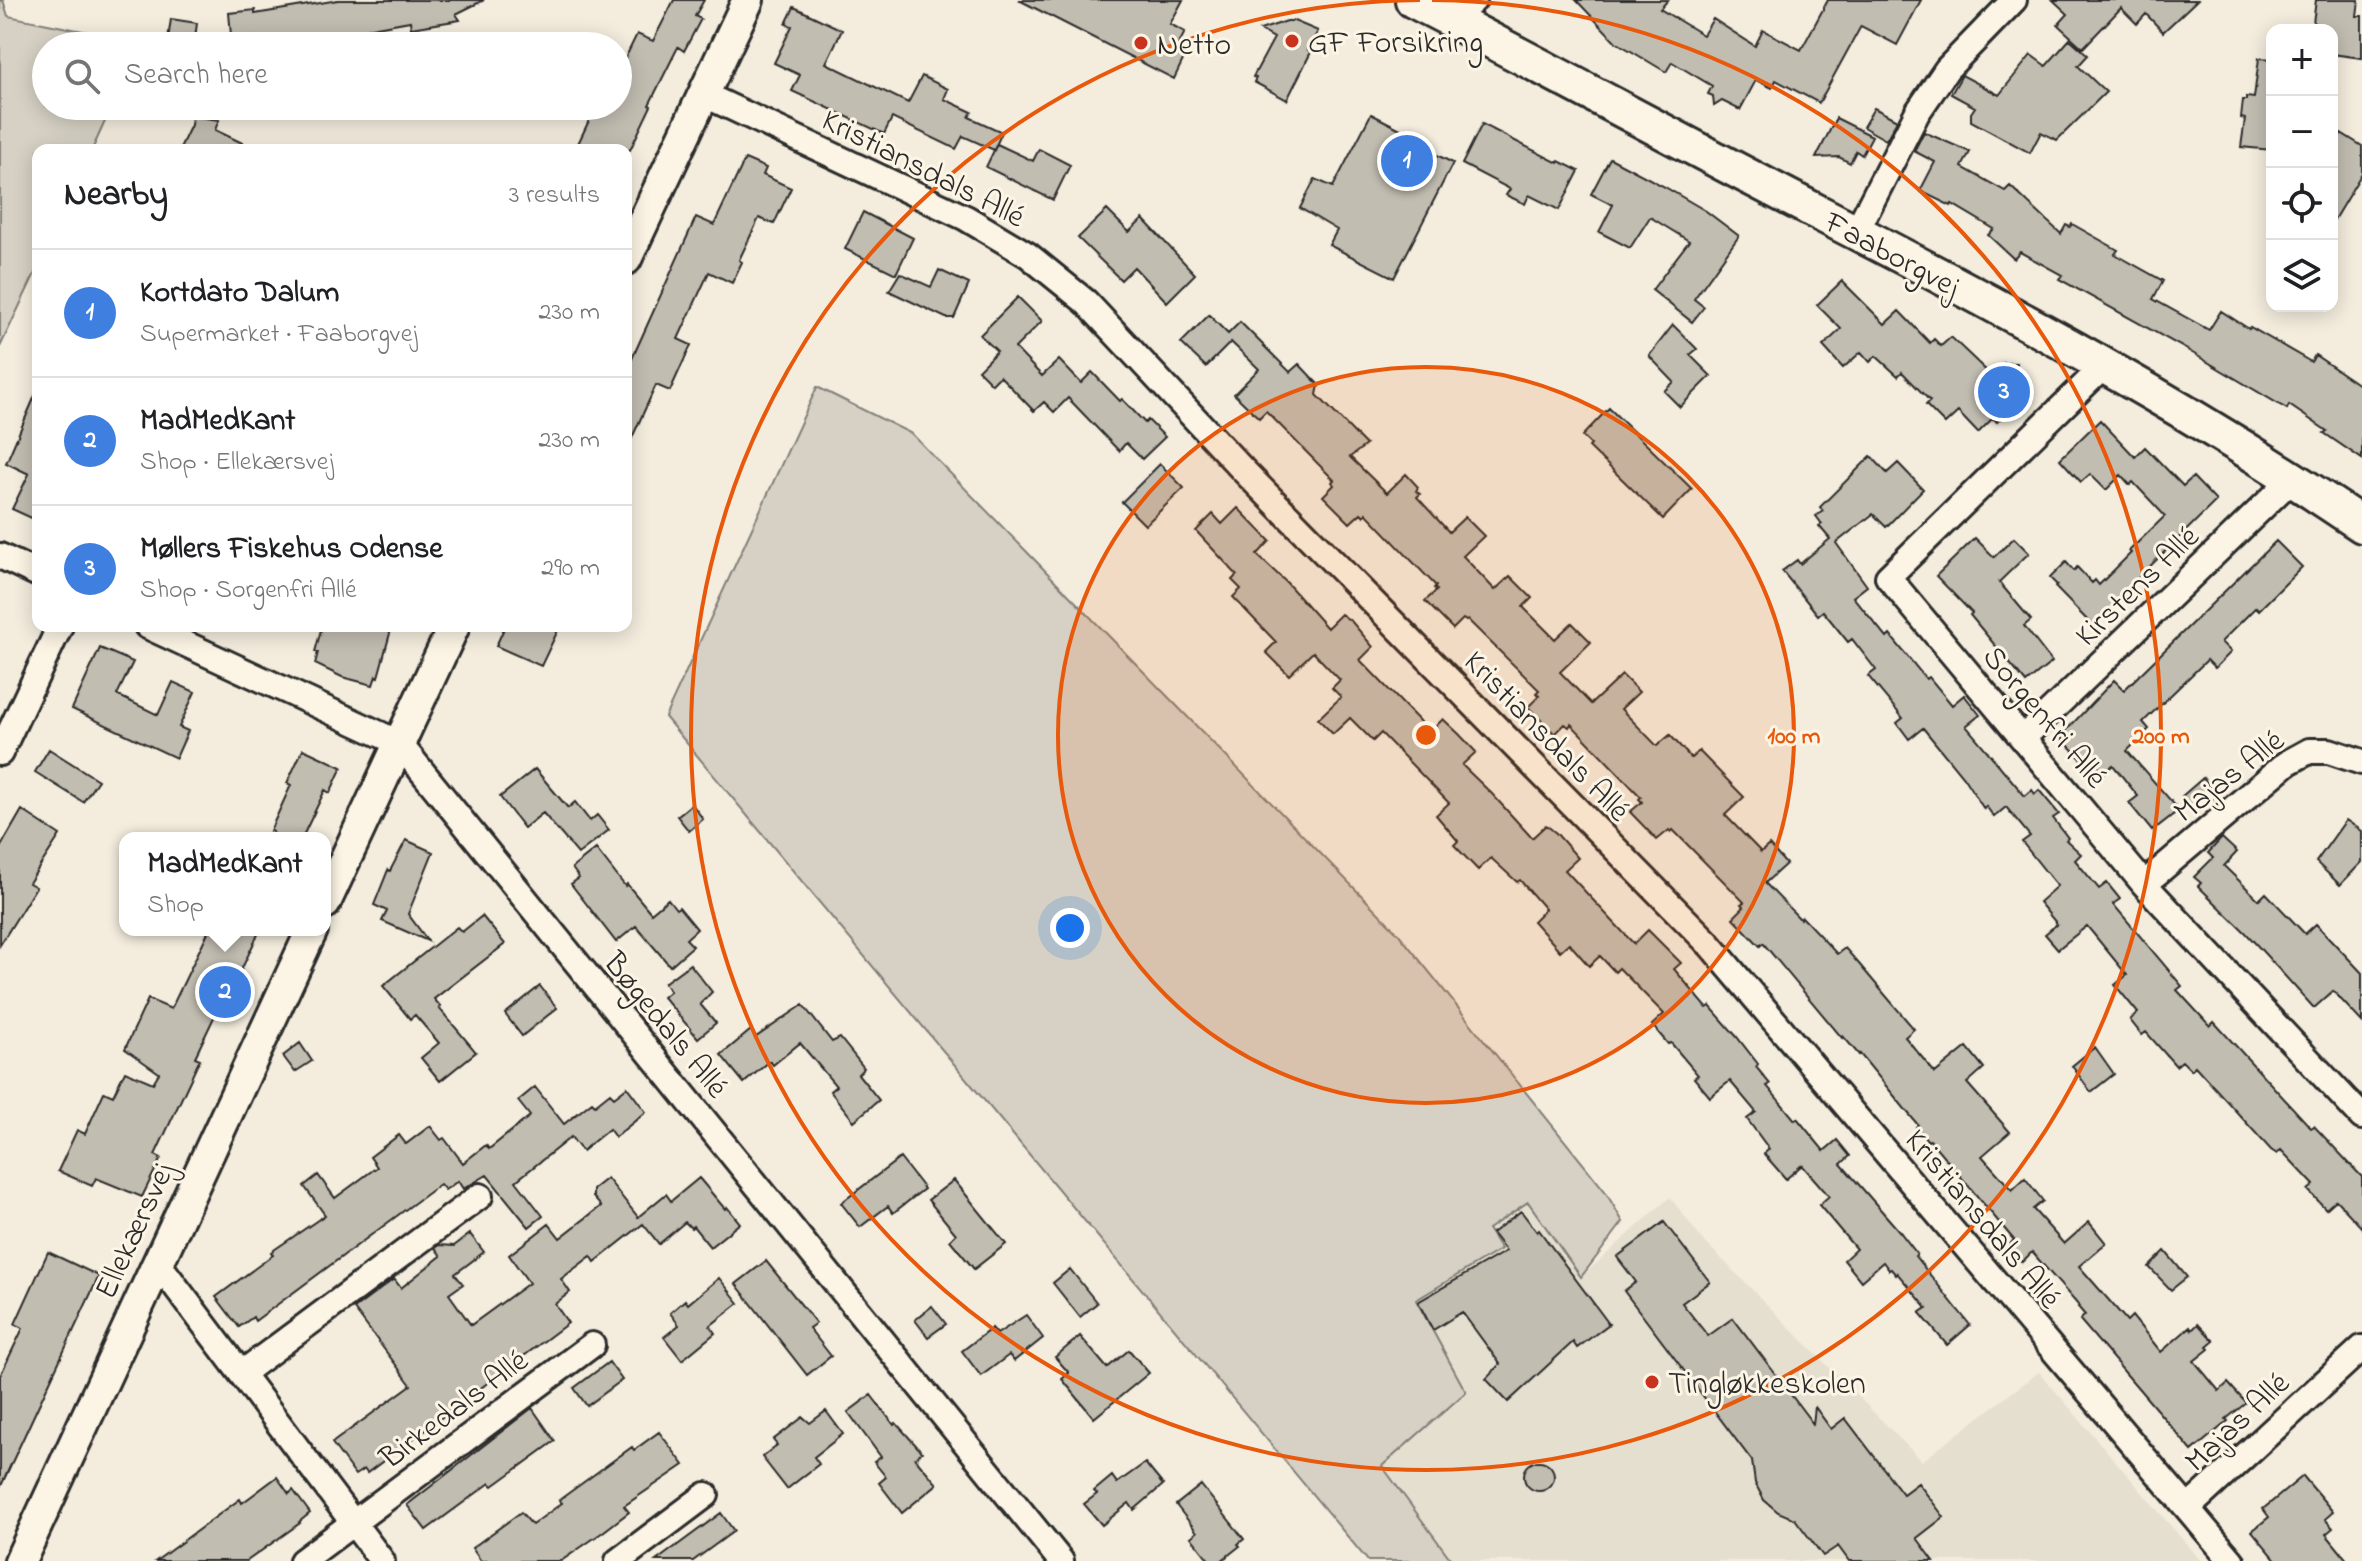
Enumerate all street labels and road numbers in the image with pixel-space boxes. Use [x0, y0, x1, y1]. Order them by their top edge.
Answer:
street label: Kristiansdals Allé [812, 99, 1033, 242]
street label: Faaborgvej [1814, 200, 1968, 312]
street label: Kirstens Allé [2065, 515, 2212, 659]
street label: Sorgenfri Allé [1969, 637, 2118, 801]
street label: Kristiansdals Allé [1451, 641, 1640, 834]
street label: Majas Allé [2165, 719, 2296, 836]
street label: Bøgedals Allé [590, 942, 739, 1110]
street label: Kristiansdals Allé [1892, 1120, 2071, 1321]
street label: Ellekærsvej [84, 1155, 189, 1307]
street label: Birkedals Allé [370, 1339, 540, 1483]
street label: Majas Allé [2175, 1362, 2302, 1485]

